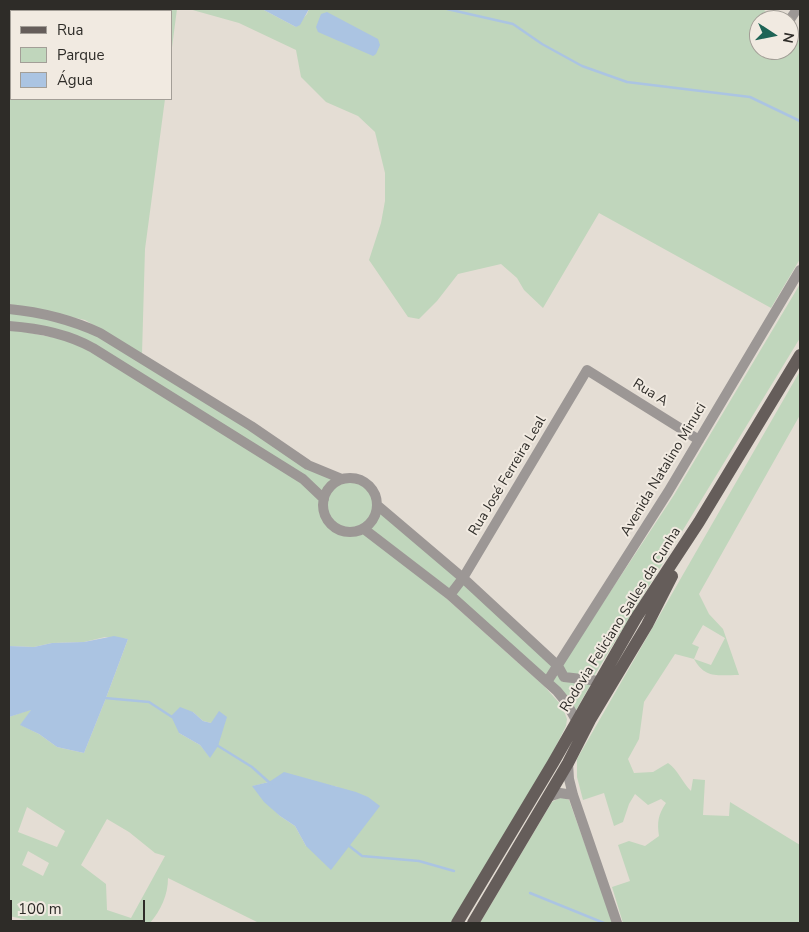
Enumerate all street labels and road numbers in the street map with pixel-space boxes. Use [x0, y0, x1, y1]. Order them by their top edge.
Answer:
street label: Rua A [629, 376, 671, 410]
street label: Avenida Natalino Minuci [618, 400, 710, 540]
street label: Rua José Ferreira Leal [466, 413, 550, 539]
street label: Rodovia Feliciano Salles da Cunha [557, 525, 685, 715]

